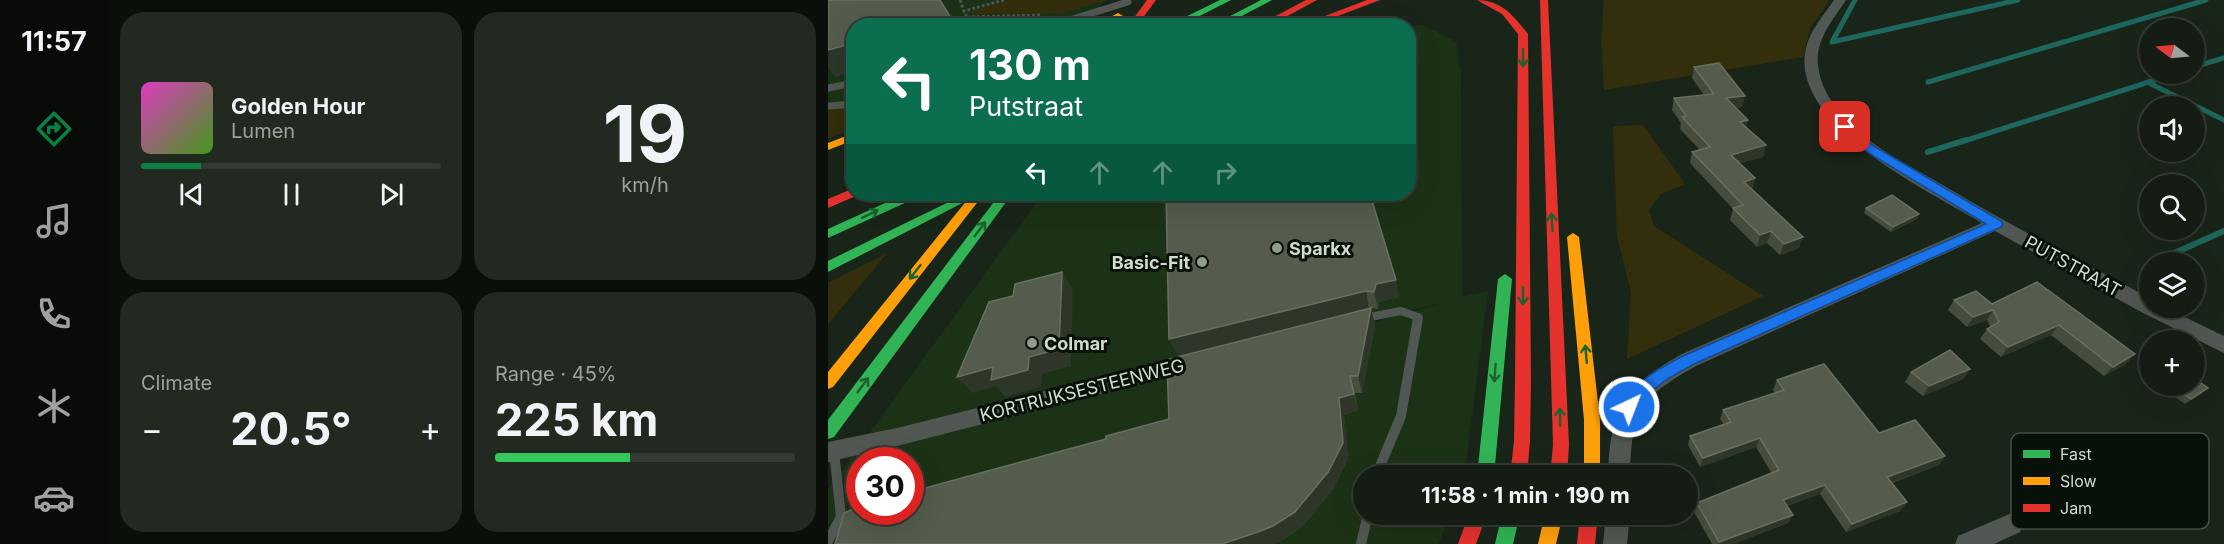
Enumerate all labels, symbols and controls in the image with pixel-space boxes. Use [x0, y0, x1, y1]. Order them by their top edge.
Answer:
north arrow [2139, 18, 2205, 84]
map controls [2139, 18, 2205, 396]
text: 11:57 [21, 25, 87, 58]
text: 130 m [969, 39, 1091, 90]
icon: left [870, 42, 948, 120]
one-way arrow [1517, 47, 1529, 67]
text: 19 [603, 86, 687, 181]
text: Putstraat [969, 90, 1083, 123]
text: Golden Hour [231, 93, 365, 119]
button: sound [2139, 96, 2205, 162]
pin [1819, 101, 1870, 152]
icon: directions [33, 108, 75, 150]
icon: arrive [1828, 110, 1861, 143]
text: Lumen [231, 119, 295, 143]
icon: left [1020, 156, 1053, 189]
icon: ahead [1083, 156, 1116, 189]
icon: ahead [1146, 156, 1179, 189]
icon: right [1209, 156, 1242, 189]
text: km/h [621, 173, 669, 197]
button: search [2139, 174, 2205, 240]
icon: previous [175, 178, 208, 211]
icon: pause [275, 178, 308, 211]
icon: next [375, 178, 408, 211]
icon: music [33, 200, 75, 242]
one-way arrow [861, 208, 879, 220]
one-way arrow [1547, 213, 1558, 233]
one-way arrow [973, 222, 986, 238]
street label: PUTSTRAAT [2021, 231, 2125, 301]
place label: Sparkx [1289, 238, 1352, 259]
marker: Sparkx [1270, 241, 1284, 255]
place label: Basic-Fit [1112, 252, 1190, 273]
button: layers [2139, 252, 2205, 318]
marker: Basic-Fit [1195, 255, 1209, 269]
one-way arrow [909, 264, 922, 280]
one-way arrow [1517, 286, 1529, 306]
icon: phone [33, 293, 75, 335]
button: + [2139, 330, 2205, 396]
place label: Colmar [1044, 333, 1107, 354]
marker: Colmar [1025, 336, 1039, 350]
one-way arrow [1580, 345, 1591, 365]
street label: KORTRIJKSESTEENWEG [978, 354, 1186, 426]
text: Range · 45% [495, 362, 616, 386]
one-way arrow [1489, 363, 1500, 382]
text: Climate [141, 371, 212, 395]
position arrow [1597, 375, 1661, 439]
one-way arrow [857, 378, 869, 394]
icon: climate [33, 385, 75, 427]
text: 225 km [495, 392, 658, 447]
text: 20.5° [230, 401, 352, 456]
one-way arrow [1554, 408, 1566, 428]
text: − [141, 409, 163, 449]
text: + [419, 409, 441, 449]
legend [2011, 433, 2209, 529]
text: Fast [2060, 444, 2092, 464]
speed limit sign: 30 [846, 447, 924, 525]
text: Slow [2060, 471, 2097, 491]
icon: car [33, 477, 75, 519]
text: 11:58 · 1 min · 190 m [1421, 482, 1630, 508]
text: Jam [2060, 498, 2092, 518]

